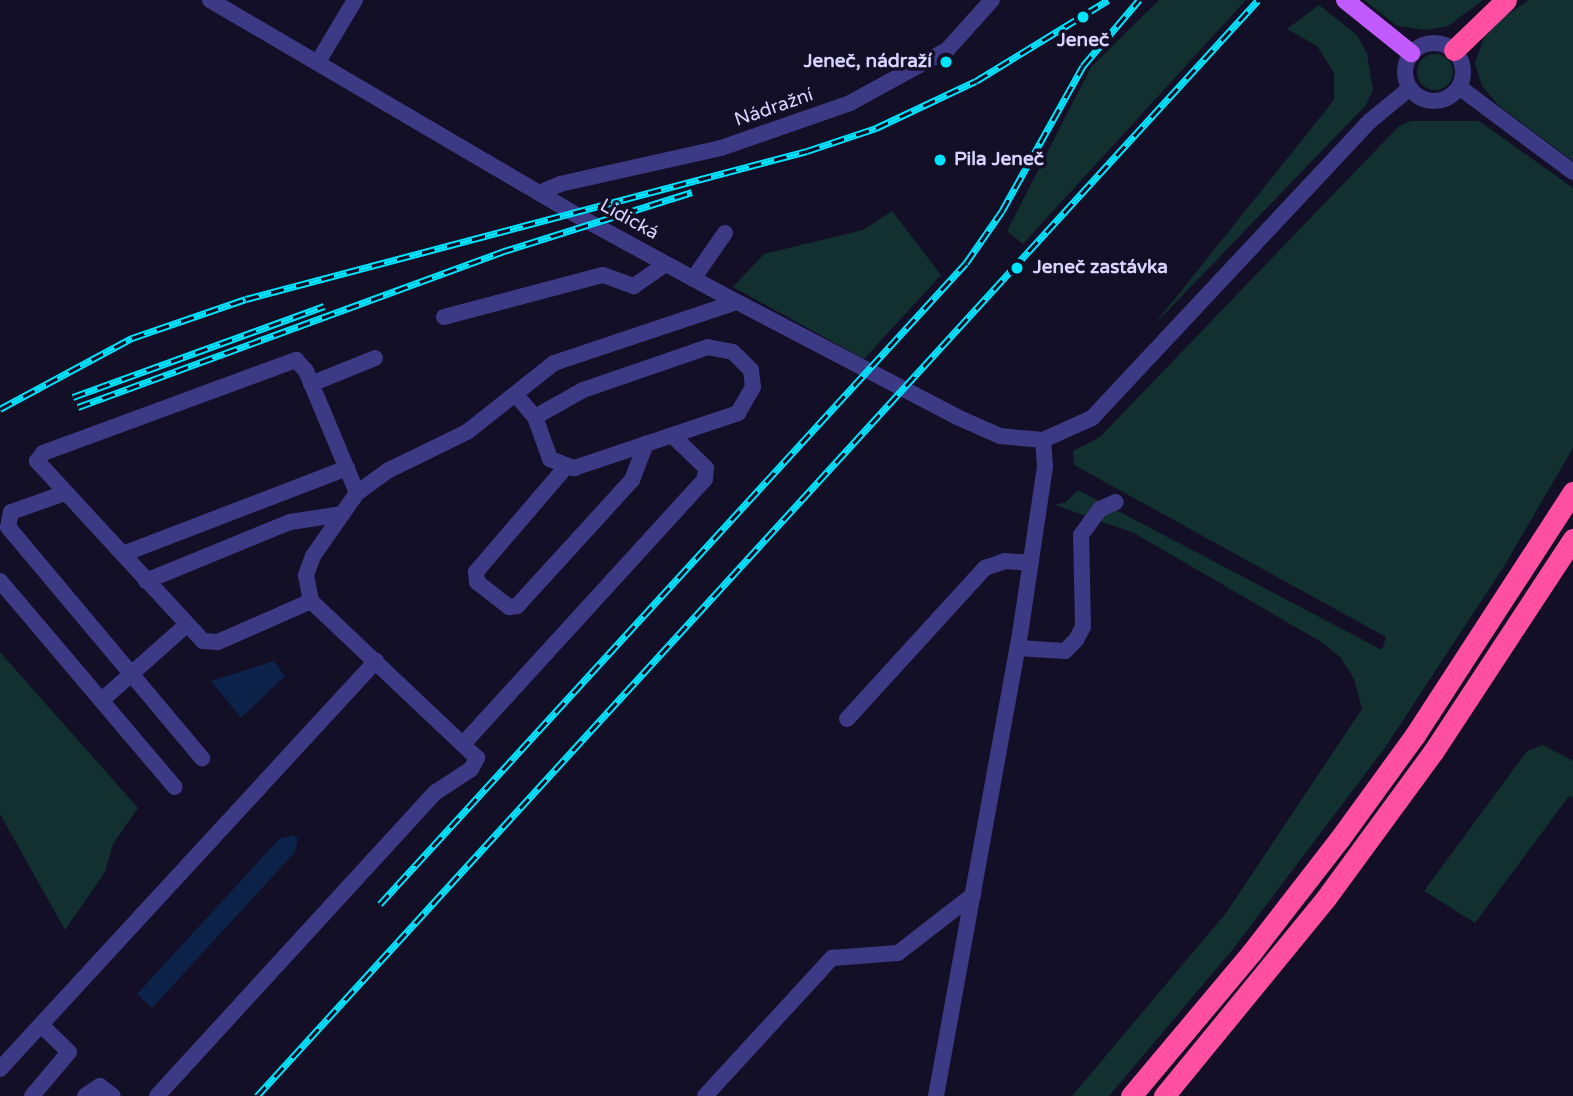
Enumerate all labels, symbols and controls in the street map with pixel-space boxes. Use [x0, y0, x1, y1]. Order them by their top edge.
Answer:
marker: Jeneč [1073, 7, 1093, 27]
place label: Jeneč [1057, 30, 1109, 52]
place label: Jeneč, nádraží [804, 51, 932, 73]
marker: Jeneč, nádraží [938, 54, 954, 70]
street label: Nádražní [732, 84, 816, 132]
place label: Pila Jeneč [954, 149, 1044, 171]
marker: Pila Jeneč [932, 152, 948, 168]
street label: Lidická [596, 195, 662, 245]
place label: Jeneč zastávka [1033, 257, 1168, 279]
marker: Jeneč zastávka [1007, 258, 1027, 278]

